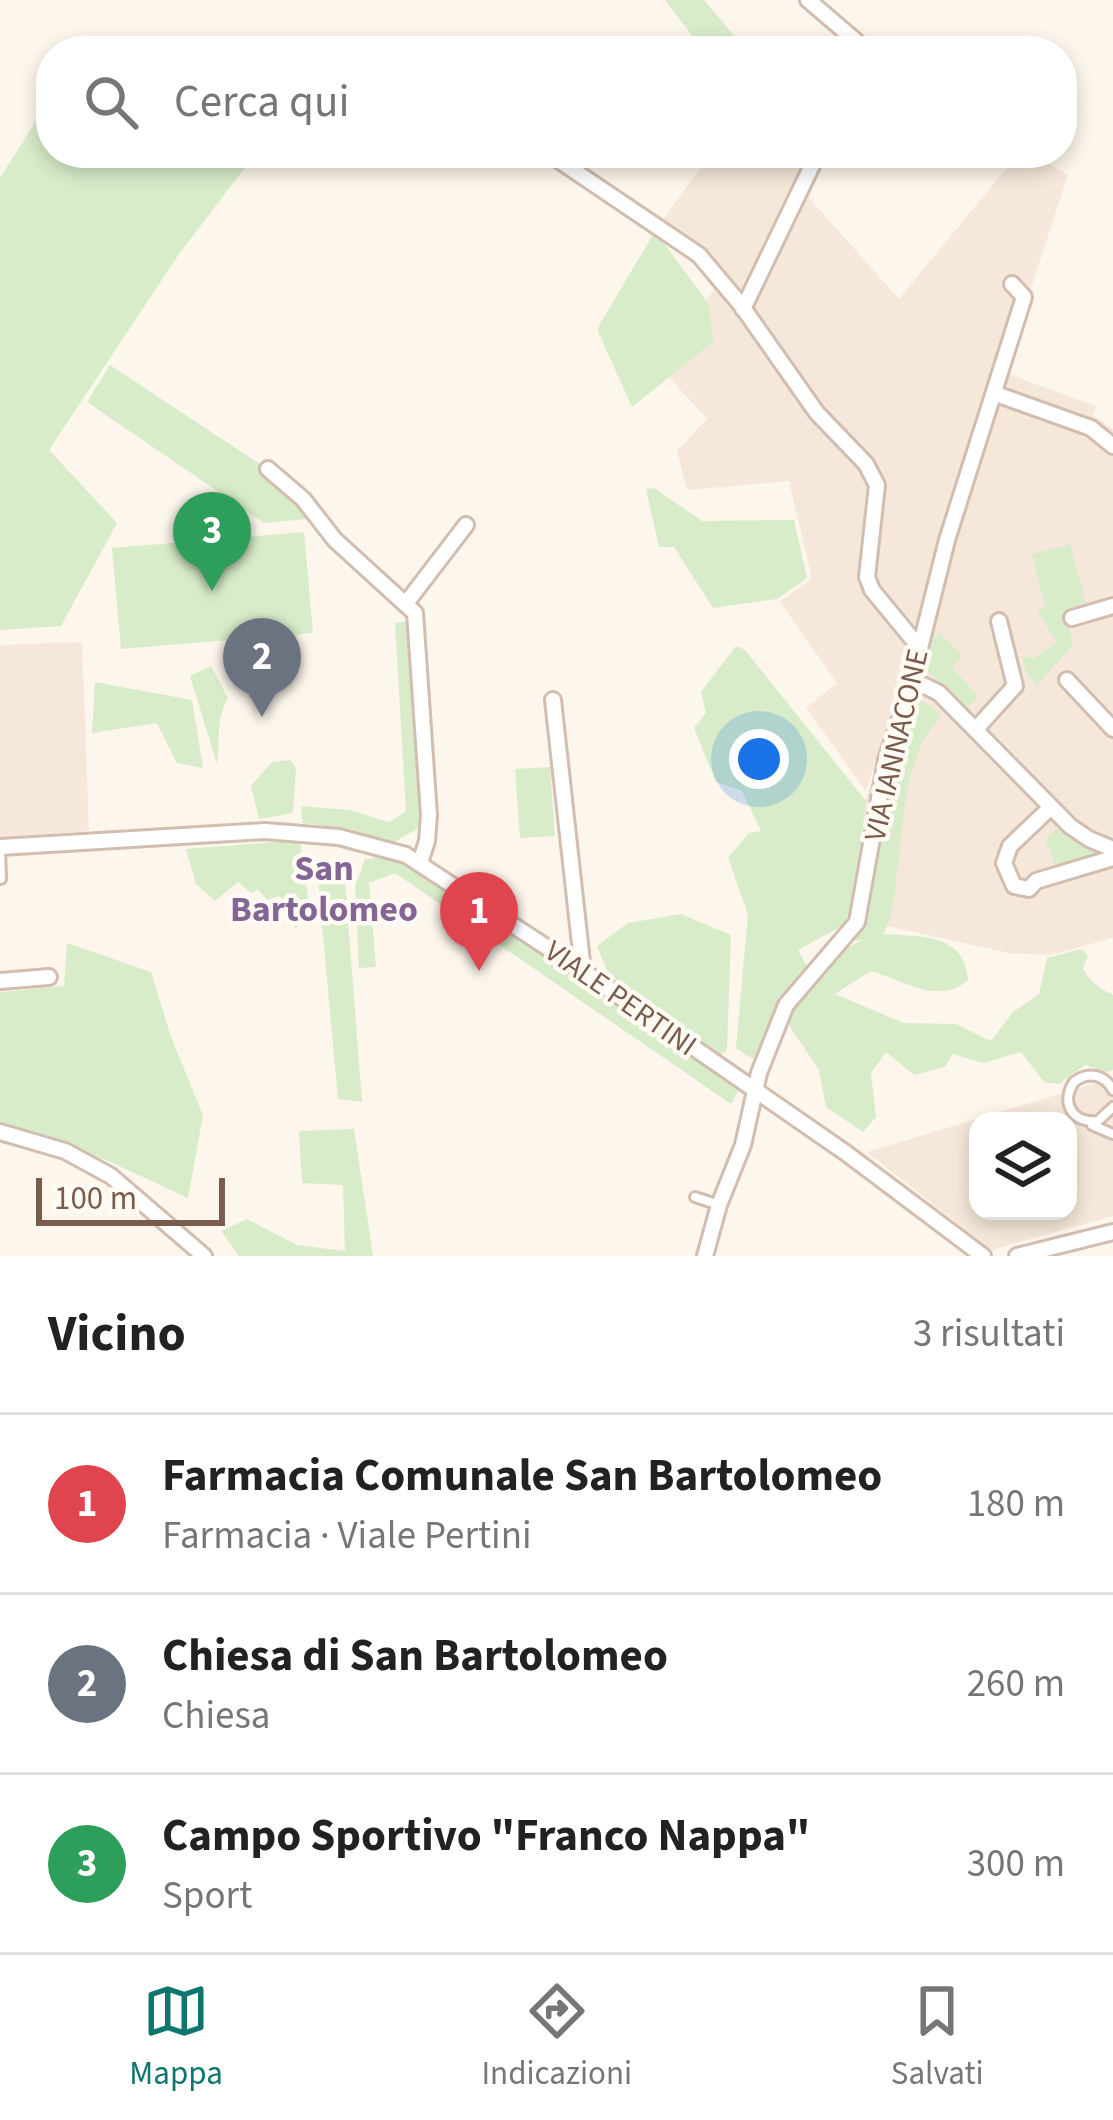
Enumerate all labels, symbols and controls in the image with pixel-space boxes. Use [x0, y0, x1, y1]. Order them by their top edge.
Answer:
search box [36, 36, 1077, 168]
icon: search [78, 69, 144, 135]
text: Cerca qui [174, 70, 349, 134]
pin: 3 [173, 492, 251, 591]
pin: 2 [223, 618, 301, 717]
street label: VIA IANNACONE [853, 645, 939, 845]
your location [729, 729, 789, 789]
district label: San Bartolomeo [230, 843, 418, 935]
pin: 1 [440, 872, 518, 971]
street label: VIALE PERTINI [536, 930, 705, 1067]
map controls [969, 1112, 1077, 1220]
button: layers [969, 1112, 1077, 1220]
scale bar [36, 1172, 225, 1225]
text: 100 m [54, 1175, 137, 1222]
text: Vicino [48, 1298, 186, 1370]
text: 3 risultati [913, 1306, 1065, 1362]
text: Farmacia Comunale San Bartolomeo [162, 1444, 882, 1508]
text: 1 [77, 1476, 97, 1532]
text: 180 m [967, 1476, 1065, 1532]
text: Farmacia · Viale Pertini [162, 1508, 532, 1564]
text: Chiesa di San Bartolomeo [162, 1624, 668, 1688]
text: 2 [77, 1656, 97, 1712]
text: 260 m [967, 1656, 1065, 1712]
text: Chiesa [162, 1688, 270, 1744]
text: Campo Sportivo "Franco Nappa" [162, 1804, 810, 1868]
text: 3 [77, 1836, 97, 1892]
text: 300 m [967, 1836, 1065, 1892]
text: Sport [162, 1868, 252, 1924]
tab: Mappa [129, 1978, 223, 2097]
tab: Indicazioni [481, 1978, 632, 2097]
tab: Salvati [891, 1978, 984, 2097]

